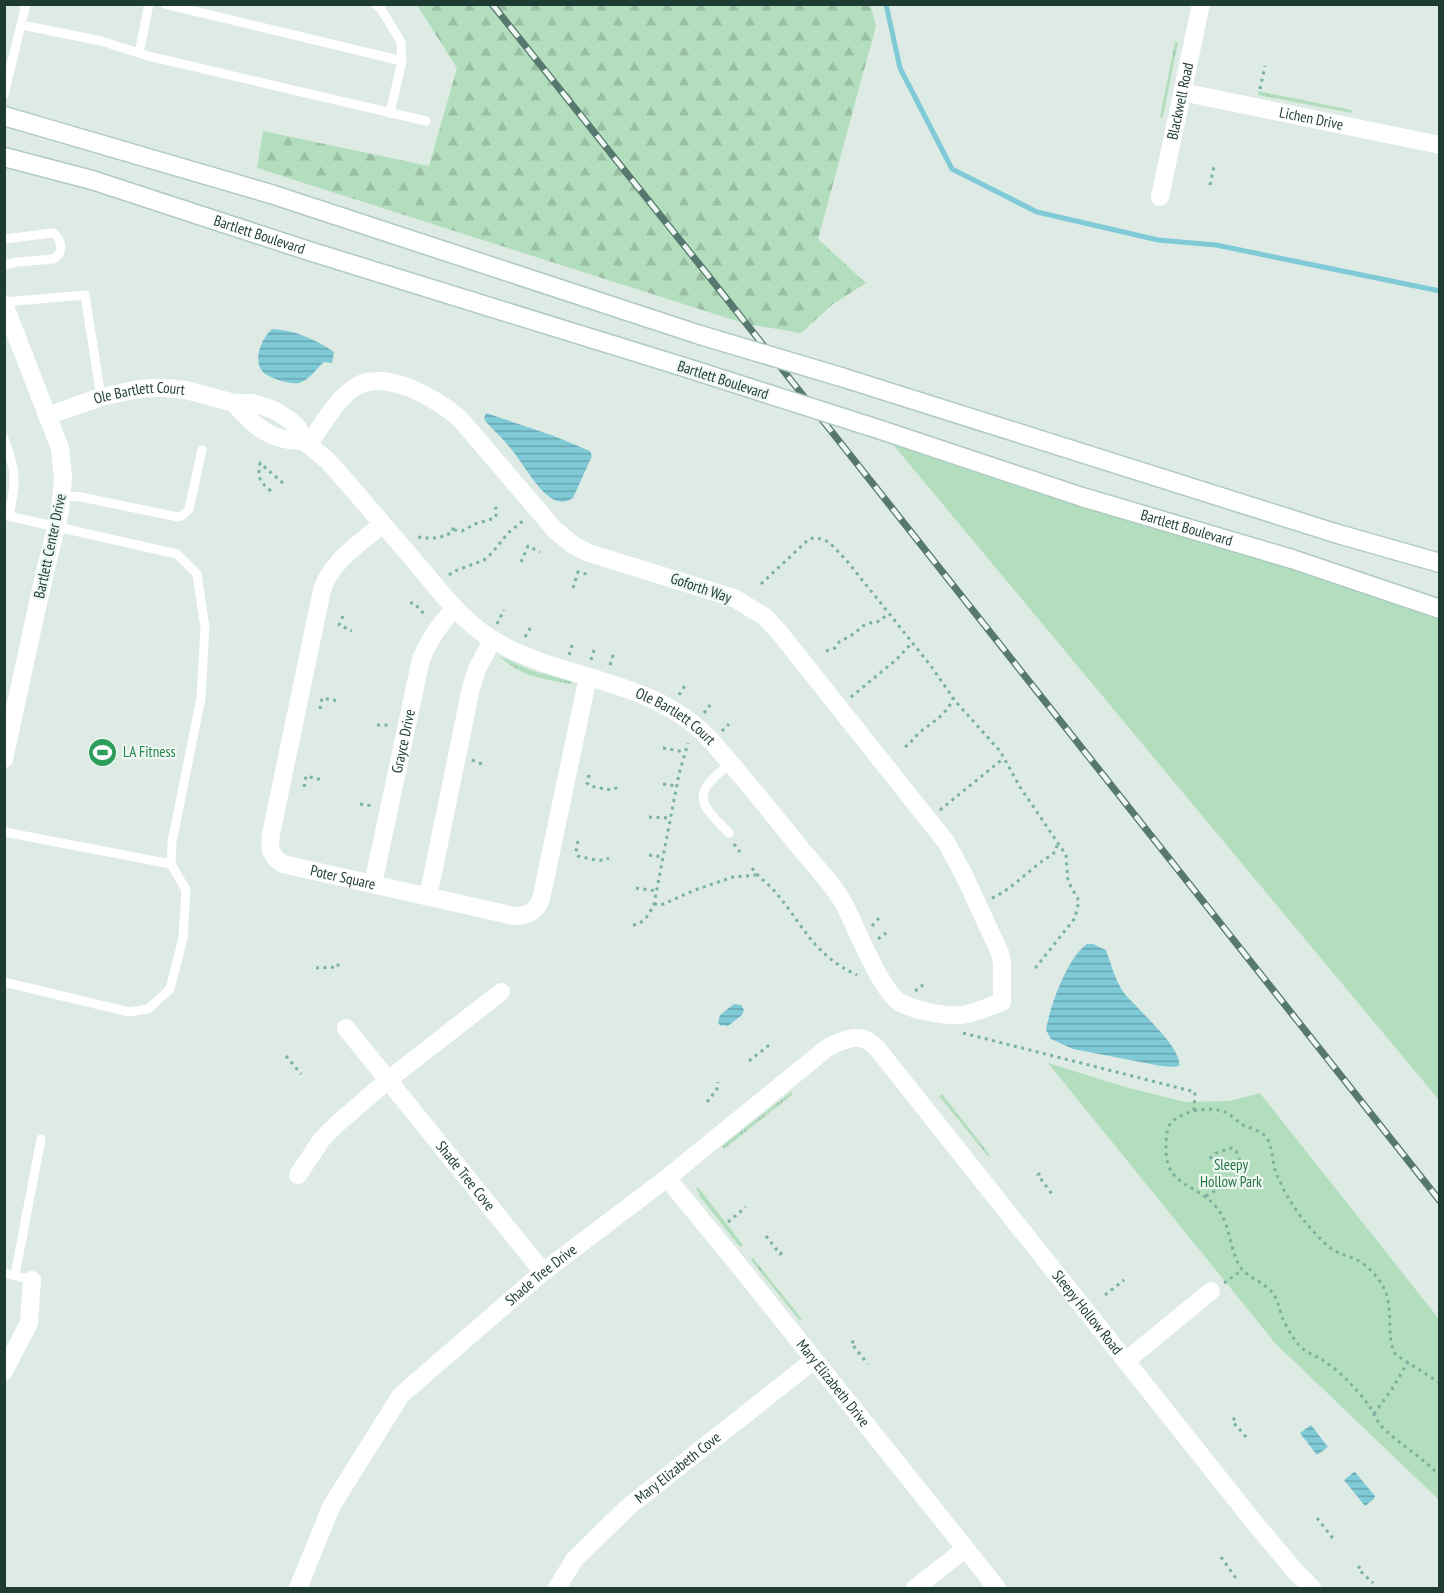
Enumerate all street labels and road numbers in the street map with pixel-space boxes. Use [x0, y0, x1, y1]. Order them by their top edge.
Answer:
street label: Blackwell Road [1162, 61, 1197, 141]
street label: Lichen Drive [1278, 102, 1345, 134]
street label: Bartlett Boulevard [211, 210, 308, 258]
street label: Bartlett Boulevard [675, 356, 771, 403]
street label: Ole Bartlett Court [91, 378, 186, 408]
street label: Bartlett Center Drive [29, 492, 70, 600]
street label: Bartlett Boulevard [1139, 505, 1235, 550]
street label: Goforth Way [668, 568, 735, 607]
street label: Ole Bartlett Court [633, 683, 720, 749]
street label: Grayce Drive [387, 707, 419, 775]
street label: Poter Square [309, 860, 377, 894]
street label: Shade Tree Cove [432, 1137, 500, 1214]
street label: Shade Tree Drive [501, 1240, 580, 1309]
street label: Sleepy Hollow Road [1048, 1266, 1127, 1358]
street label: Mary Elizabeth Drive [793, 1335, 874, 1431]
street label: Mary Elizabeth Cove [631, 1427, 724, 1507]

